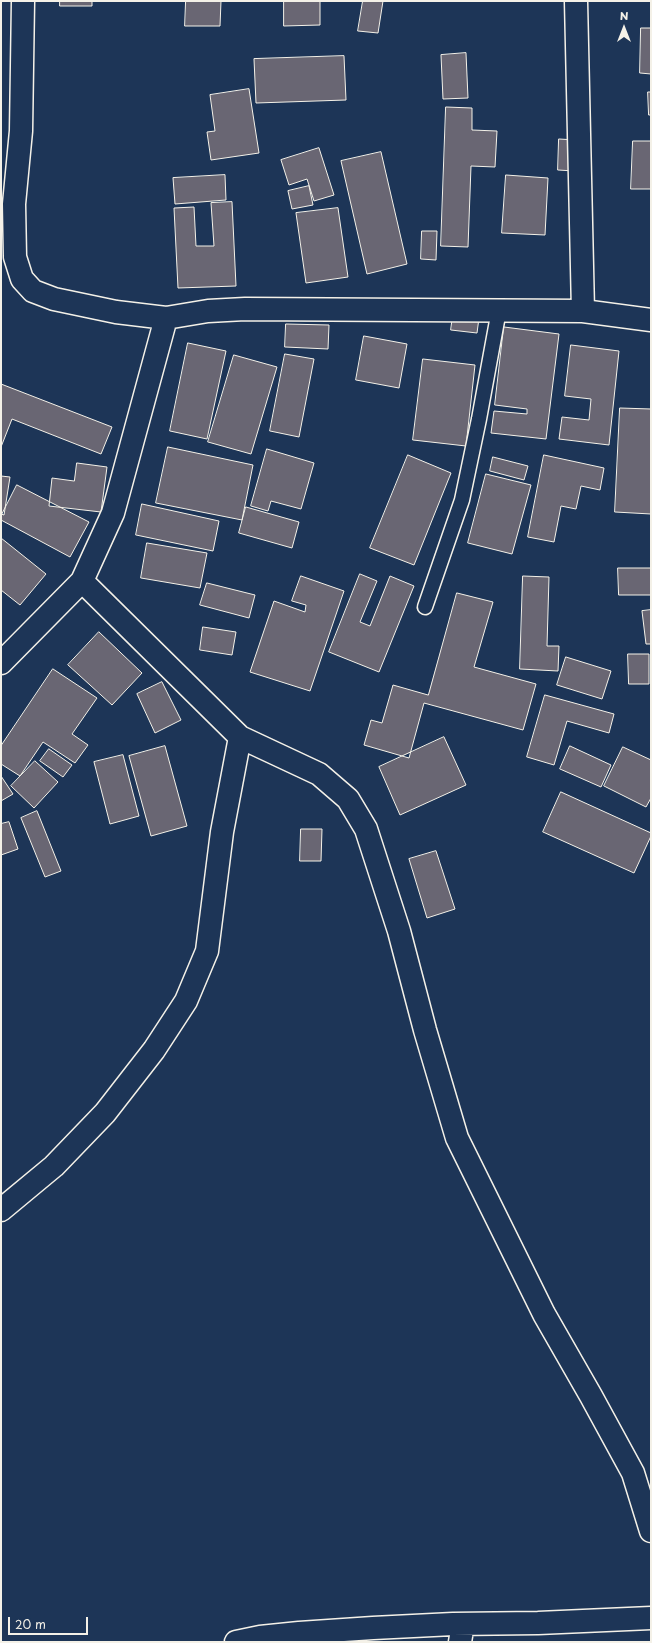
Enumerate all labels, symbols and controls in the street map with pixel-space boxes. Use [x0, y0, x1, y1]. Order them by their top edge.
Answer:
text: N [620, 7, 628, 24]
north arrow [604, 8, 644, 48]
scale bar [10, 1609, 90, 1635]
text: 20 m [15, 1615, 46, 1633]

